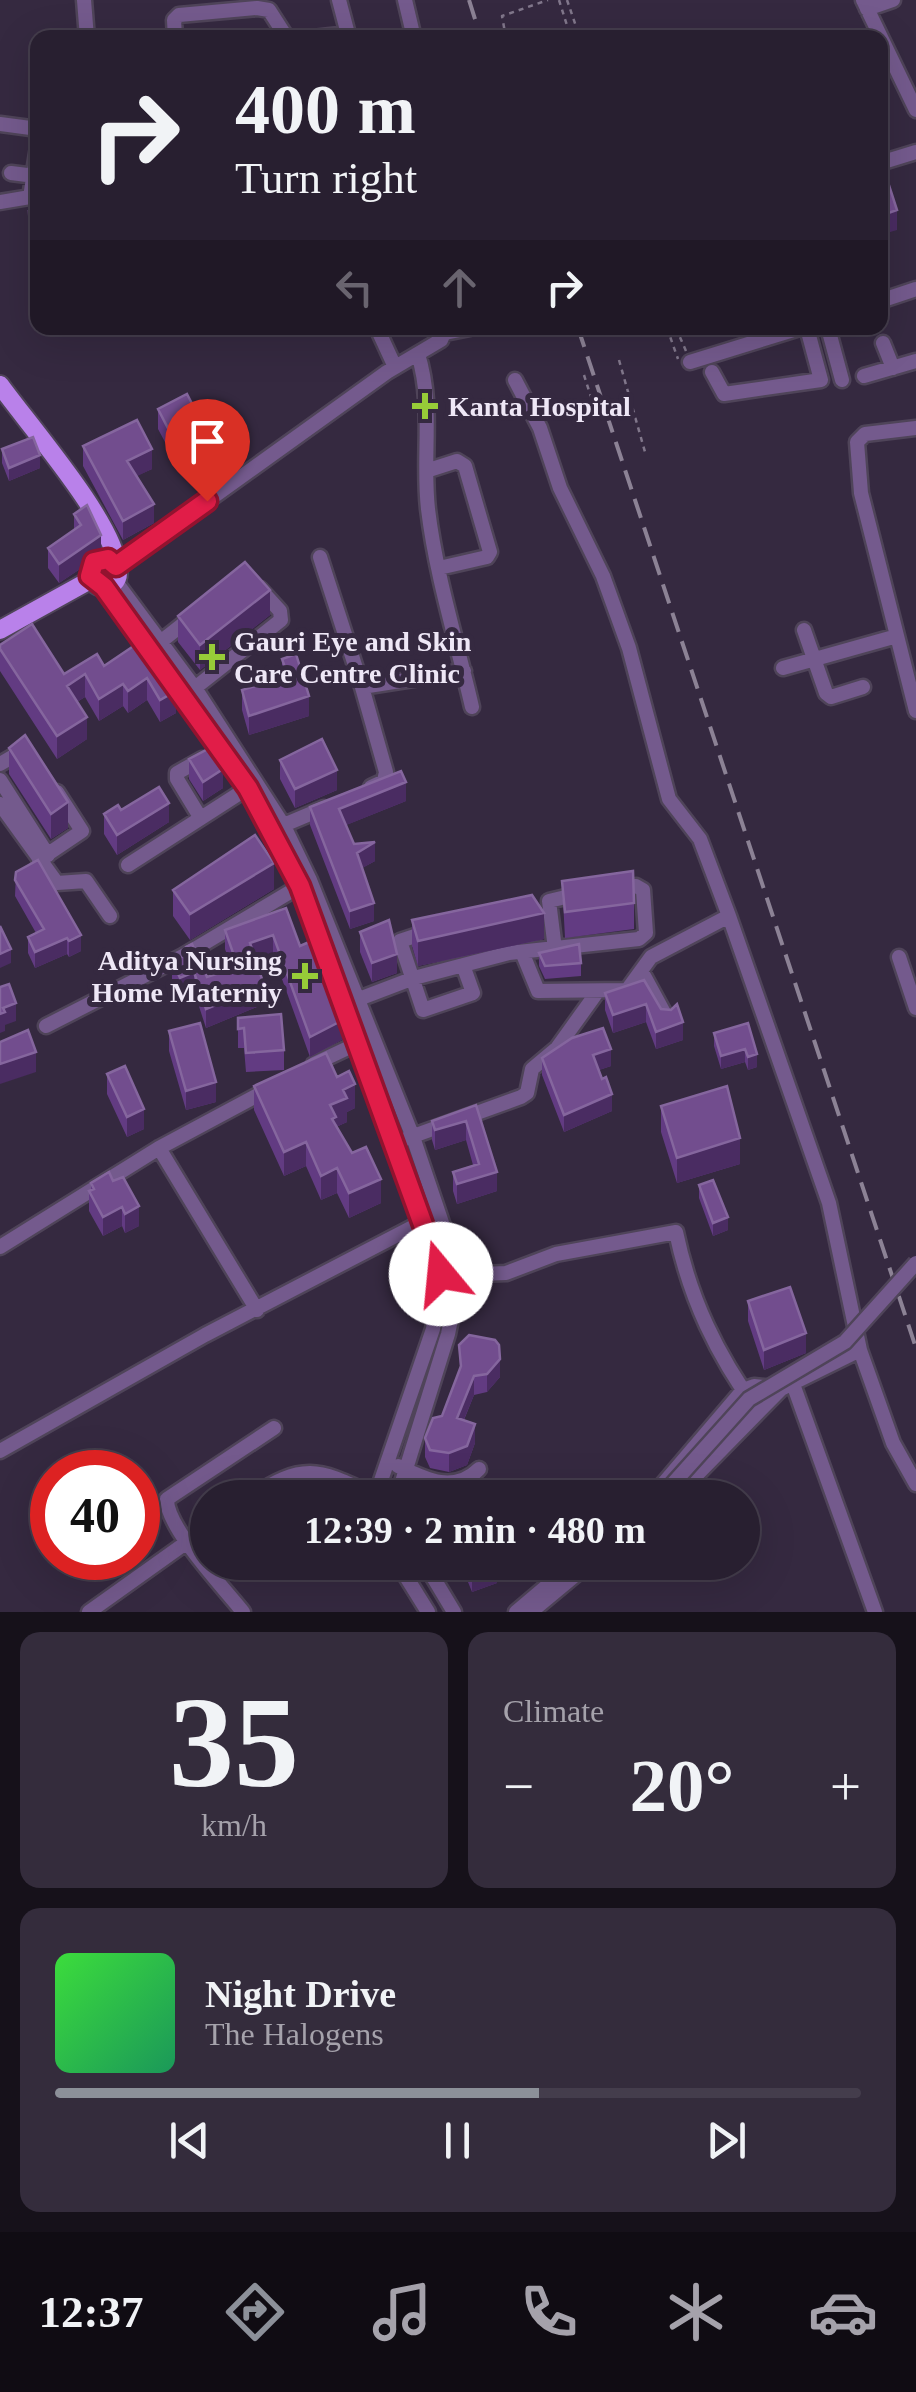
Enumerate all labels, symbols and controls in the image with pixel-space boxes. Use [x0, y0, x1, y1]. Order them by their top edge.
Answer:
icon: right [70, 70, 200, 200]
text: 400 m [235, 71, 416, 148]
text: Turn right [235, 153, 417, 203]
icon: left [327, 260, 382, 315]
icon: ahead [432, 260, 487, 315]
icon: right [537, 260, 592, 315]
place label: Kanta Hospital [448, 391, 631, 422]
marker: Kanta Hospital [412, 393, 438, 419]
pin [165, 399, 250, 502]
icon: arrive [180, 414, 235, 469]
place label: Gauri Eye and Skin Care Centre Clinic [234, 626, 472, 689]
marker: Gauri Eye and Skin Care Centre Clinic [199, 644, 225, 670]
place label: Aditya Nursing Home Materniy [92, 945, 282, 1008]
marker: Aditya Nursing Home Materniy [292, 963, 318, 989]
position arrow [389, 1222, 493, 1326]
speed limit sign: 40 [30, 1450, 160, 1580]
text: 12:39 · 2 min · 480 m [304, 1509, 646, 1551]
text: 35 [169, 1670, 299, 1814]
text: Climate [503, 1693, 604, 1729]
text: 20° [630, 1744, 735, 1827]
text: − [503, 1756, 534, 1817]
text: + [830, 1756, 861, 1817]
text: km/h [201, 1807, 267, 1843]
text: Night Drive [205, 1973, 396, 2015]
text: The Halogens [205, 2016, 384, 2052]
icon: previous [162, 2113, 217, 2168]
icon: pause [430, 2113, 485, 2168]
icon: next [699, 2113, 754, 2168]
icon: directions [220, 2277, 290, 2347]
icon: music [367, 2277, 437, 2347]
icon: phone [514, 2277, 584, 2347]
icon: climate [661, 2277, 731, 2347]
icon: car [808, 2277, 878, 2347]
text: 12:37 [38, 2287, 143, 2337]

